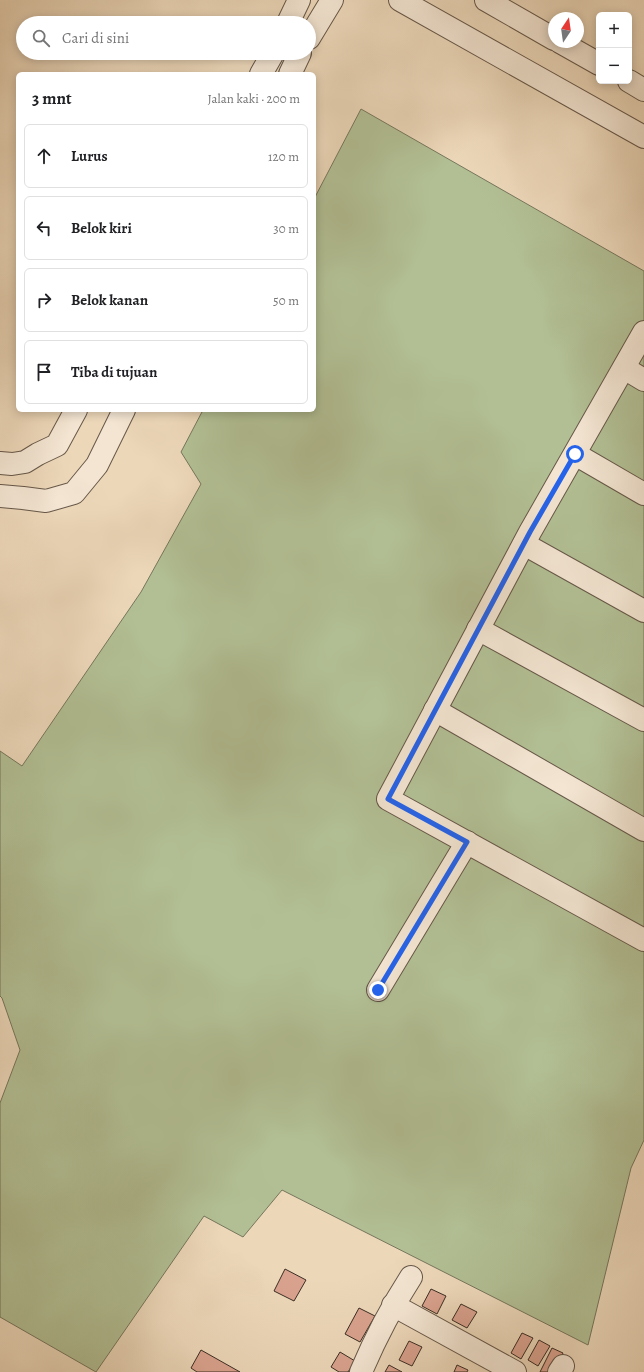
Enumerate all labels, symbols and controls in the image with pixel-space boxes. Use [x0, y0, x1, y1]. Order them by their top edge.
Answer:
north arrow [548, 12, 584, 48]
map controls [596, 12, 632, 84]
button: + [596, 12, 632, 48]
search box [16, 16, 316, 60]
icon: search [30, 27, 52, 49]
text: Cari di sini [62, 28, 129, 48]
button: − [596, 48, 632, 84]
text: 3 mnt [32, 87, 72, 110]
text: Jalan kaki · 200 m [208, 90, 300, 107]
icon: ahead [33, 145, 55, 167]
text: Lurus [71, 146, 108, 166]
text: 120 m [268, 148, 299, 165]
icon: left [33, 217, 55, 239]
text: Belok kiri [71, 218, 132, 238]
text: 30 m [273, 220, 299, 237]
icon: right [33, 289, 55, 311]
text: Belok kanan [71, 290, 148, 310]
text: 50 m [273, 292, 299, 309]
icon: arrive [33, 361, 55, 383]
text: Tiba di tujuan [71, 362, 157, 382]
route start [566, 445, 584, 463]
route end [369, 981, 387, 999]

